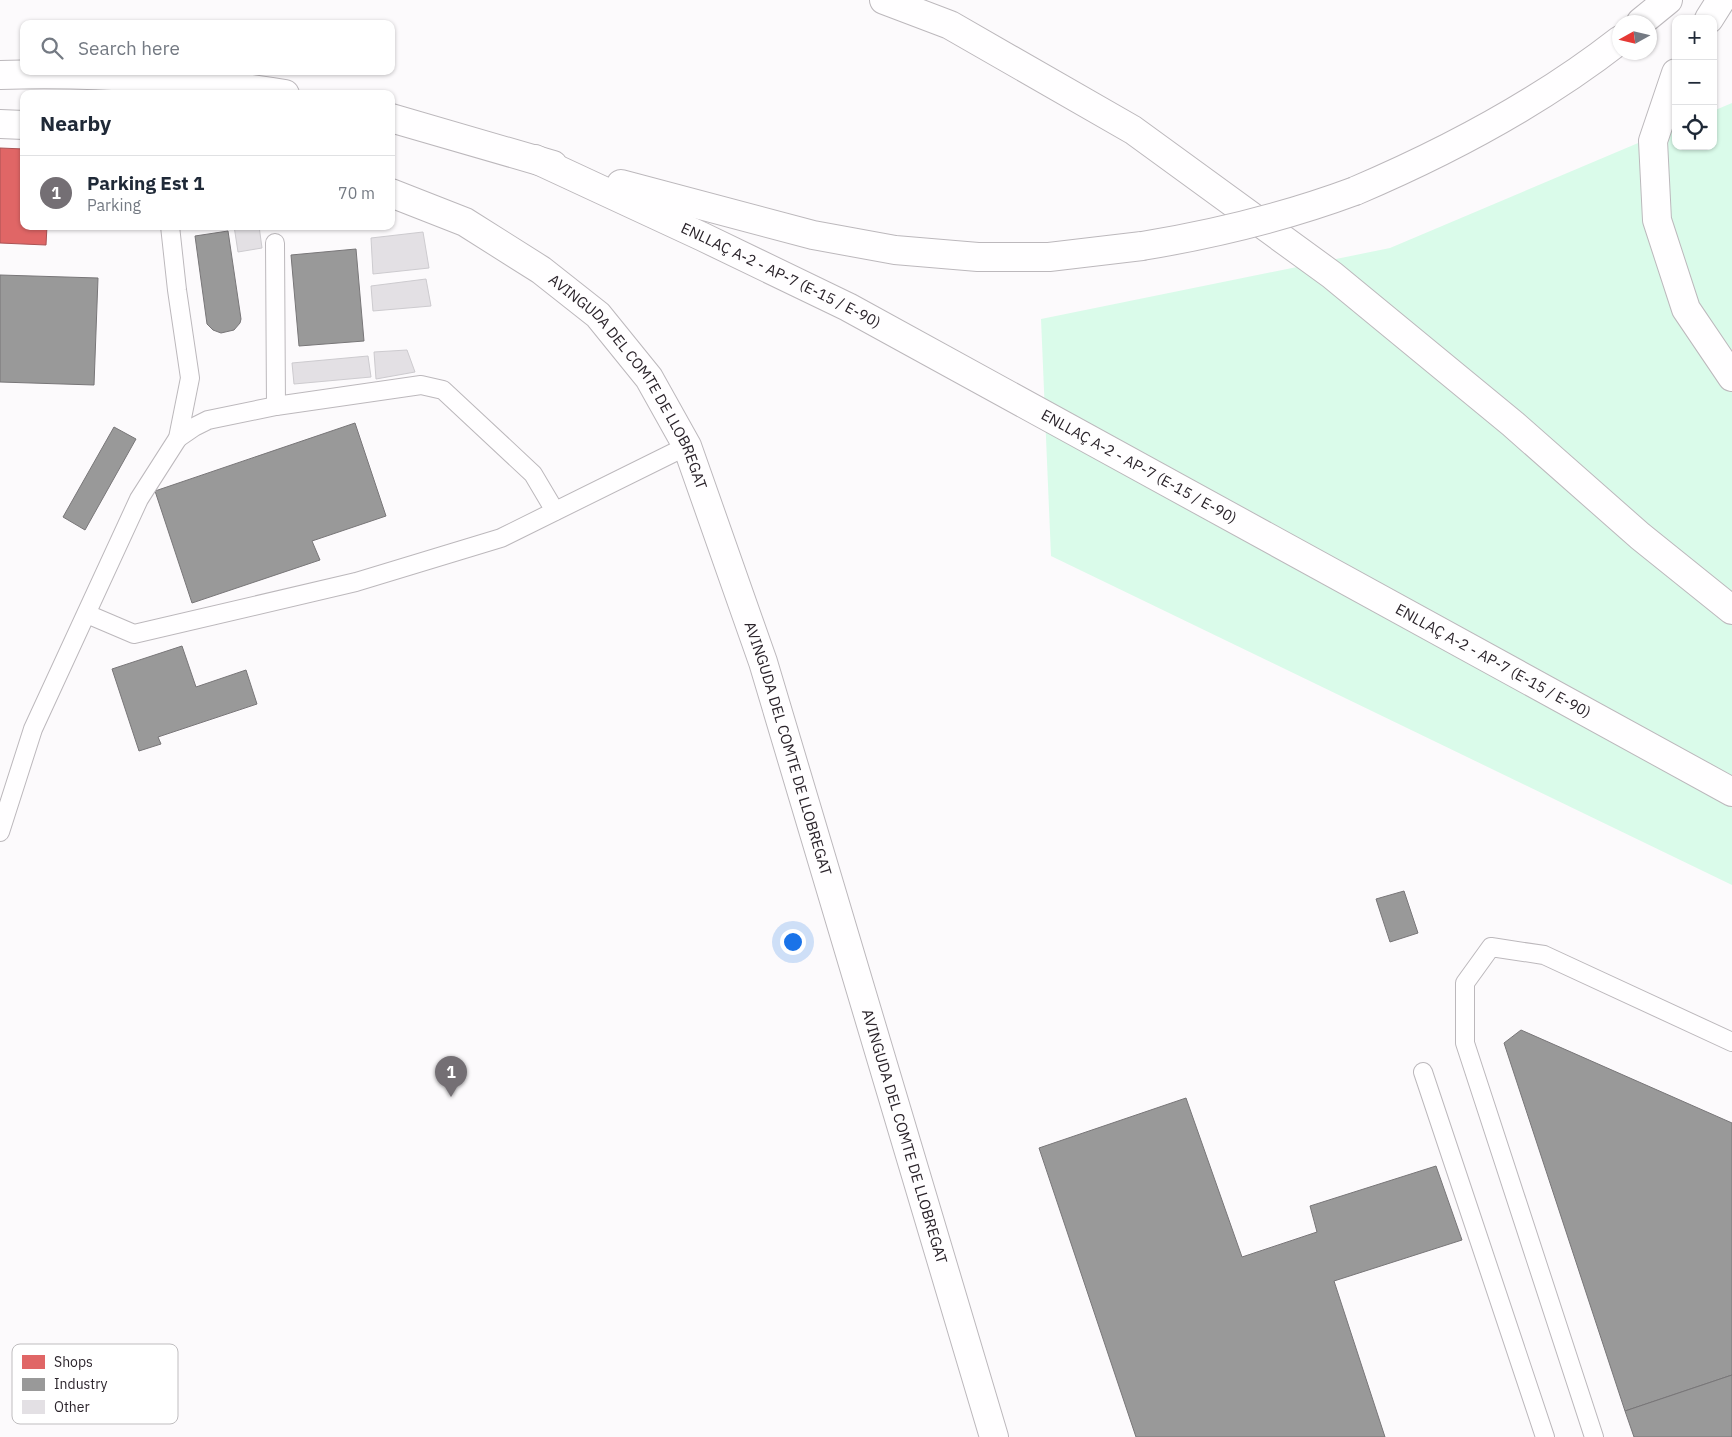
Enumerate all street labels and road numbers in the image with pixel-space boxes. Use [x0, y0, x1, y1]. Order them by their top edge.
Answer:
street label: ENLLAÇ A-2 - AP-7 (E-15 / E-90) [678, 218, 884, 332]
street label: AVINGUDA DEL COMTE DE LLOBREGAT [545, 270, 712, 492]
street label: ENLLAÇ A-2 - AP-7 (E-15 / E-90) [1038, 405, 1240, 527]
street label: ENLLAÇ A-2 - AP-7 (E-15 / E-90) [1392, 599, 1594, 722]
street label: AVINGUDA DEL COMTE DE LLOBREGAT [740, 619, 836, 878]
street label: AVINGUDA DEL COMTE DE LLOBREGAT [858, 1007, 952, 1266]

